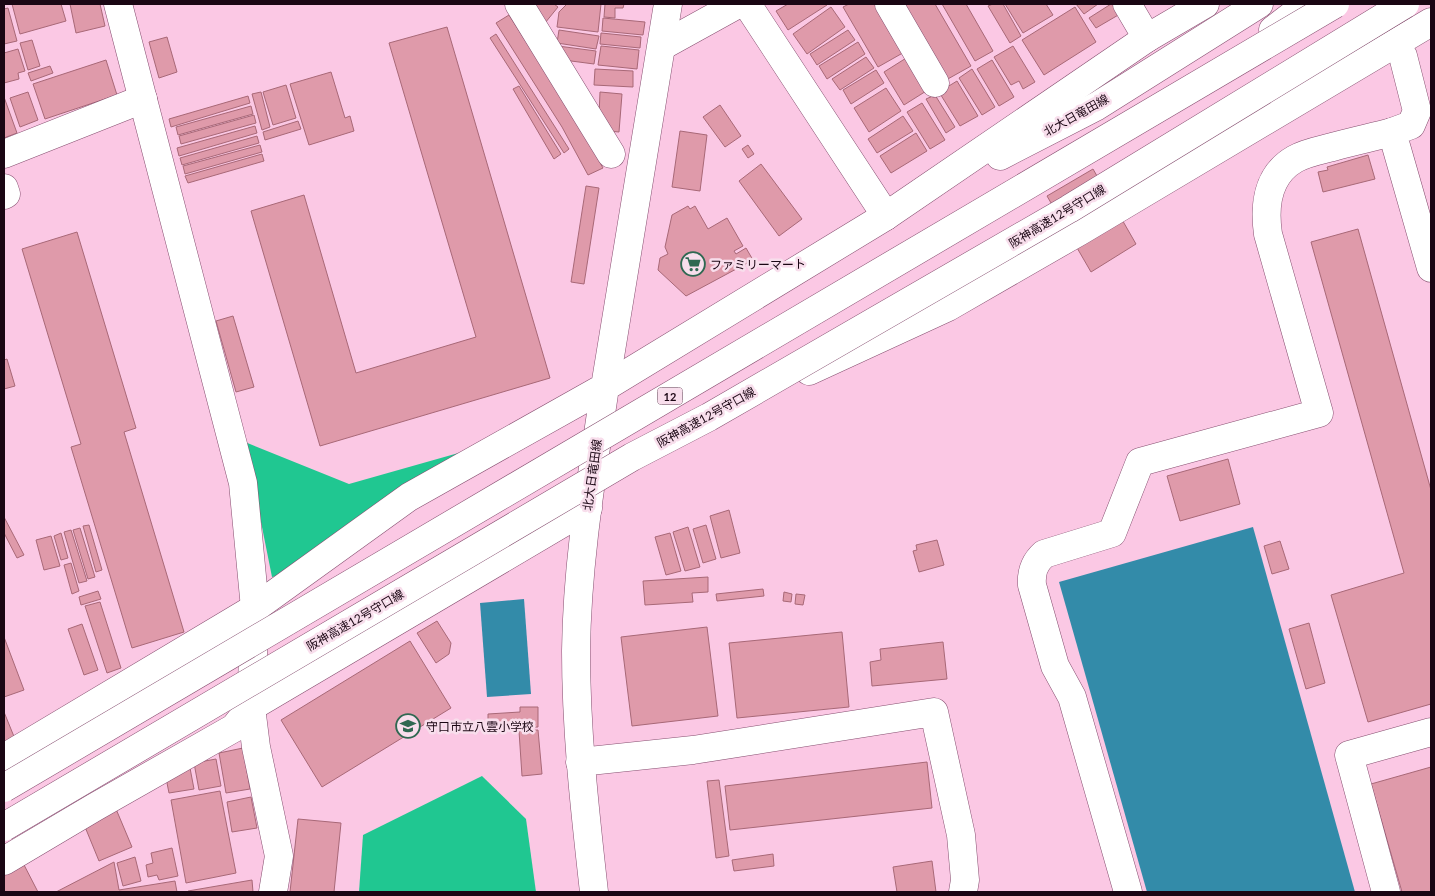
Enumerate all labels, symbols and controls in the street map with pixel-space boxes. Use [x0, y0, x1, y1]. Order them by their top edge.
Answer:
street label: 北大日竜田線 [1041, 91, 1111, 139]
street label: 阪神高速12号守口線 [1006, 181, 1108, 251]
supermarket icon: ファミリーマート [680, 251, 706, 277]
place label: ファミリーマート [710, 257, 806, 272]
street label: 阪神高速12号守口線 [654, 384, 758, 450]
road number: 12 [658, 388, 682, 404]
street label: 北大日竜田線 [580, 438, 604, 512]
street label: 阪神高速12号守口線 [304, 586, 406, 654]
school or university icon: 守口市立八雲小学校 [395, 713, 421, 739]
place label: 守口市立八雲小学校 [426, 719, 534, 734]

